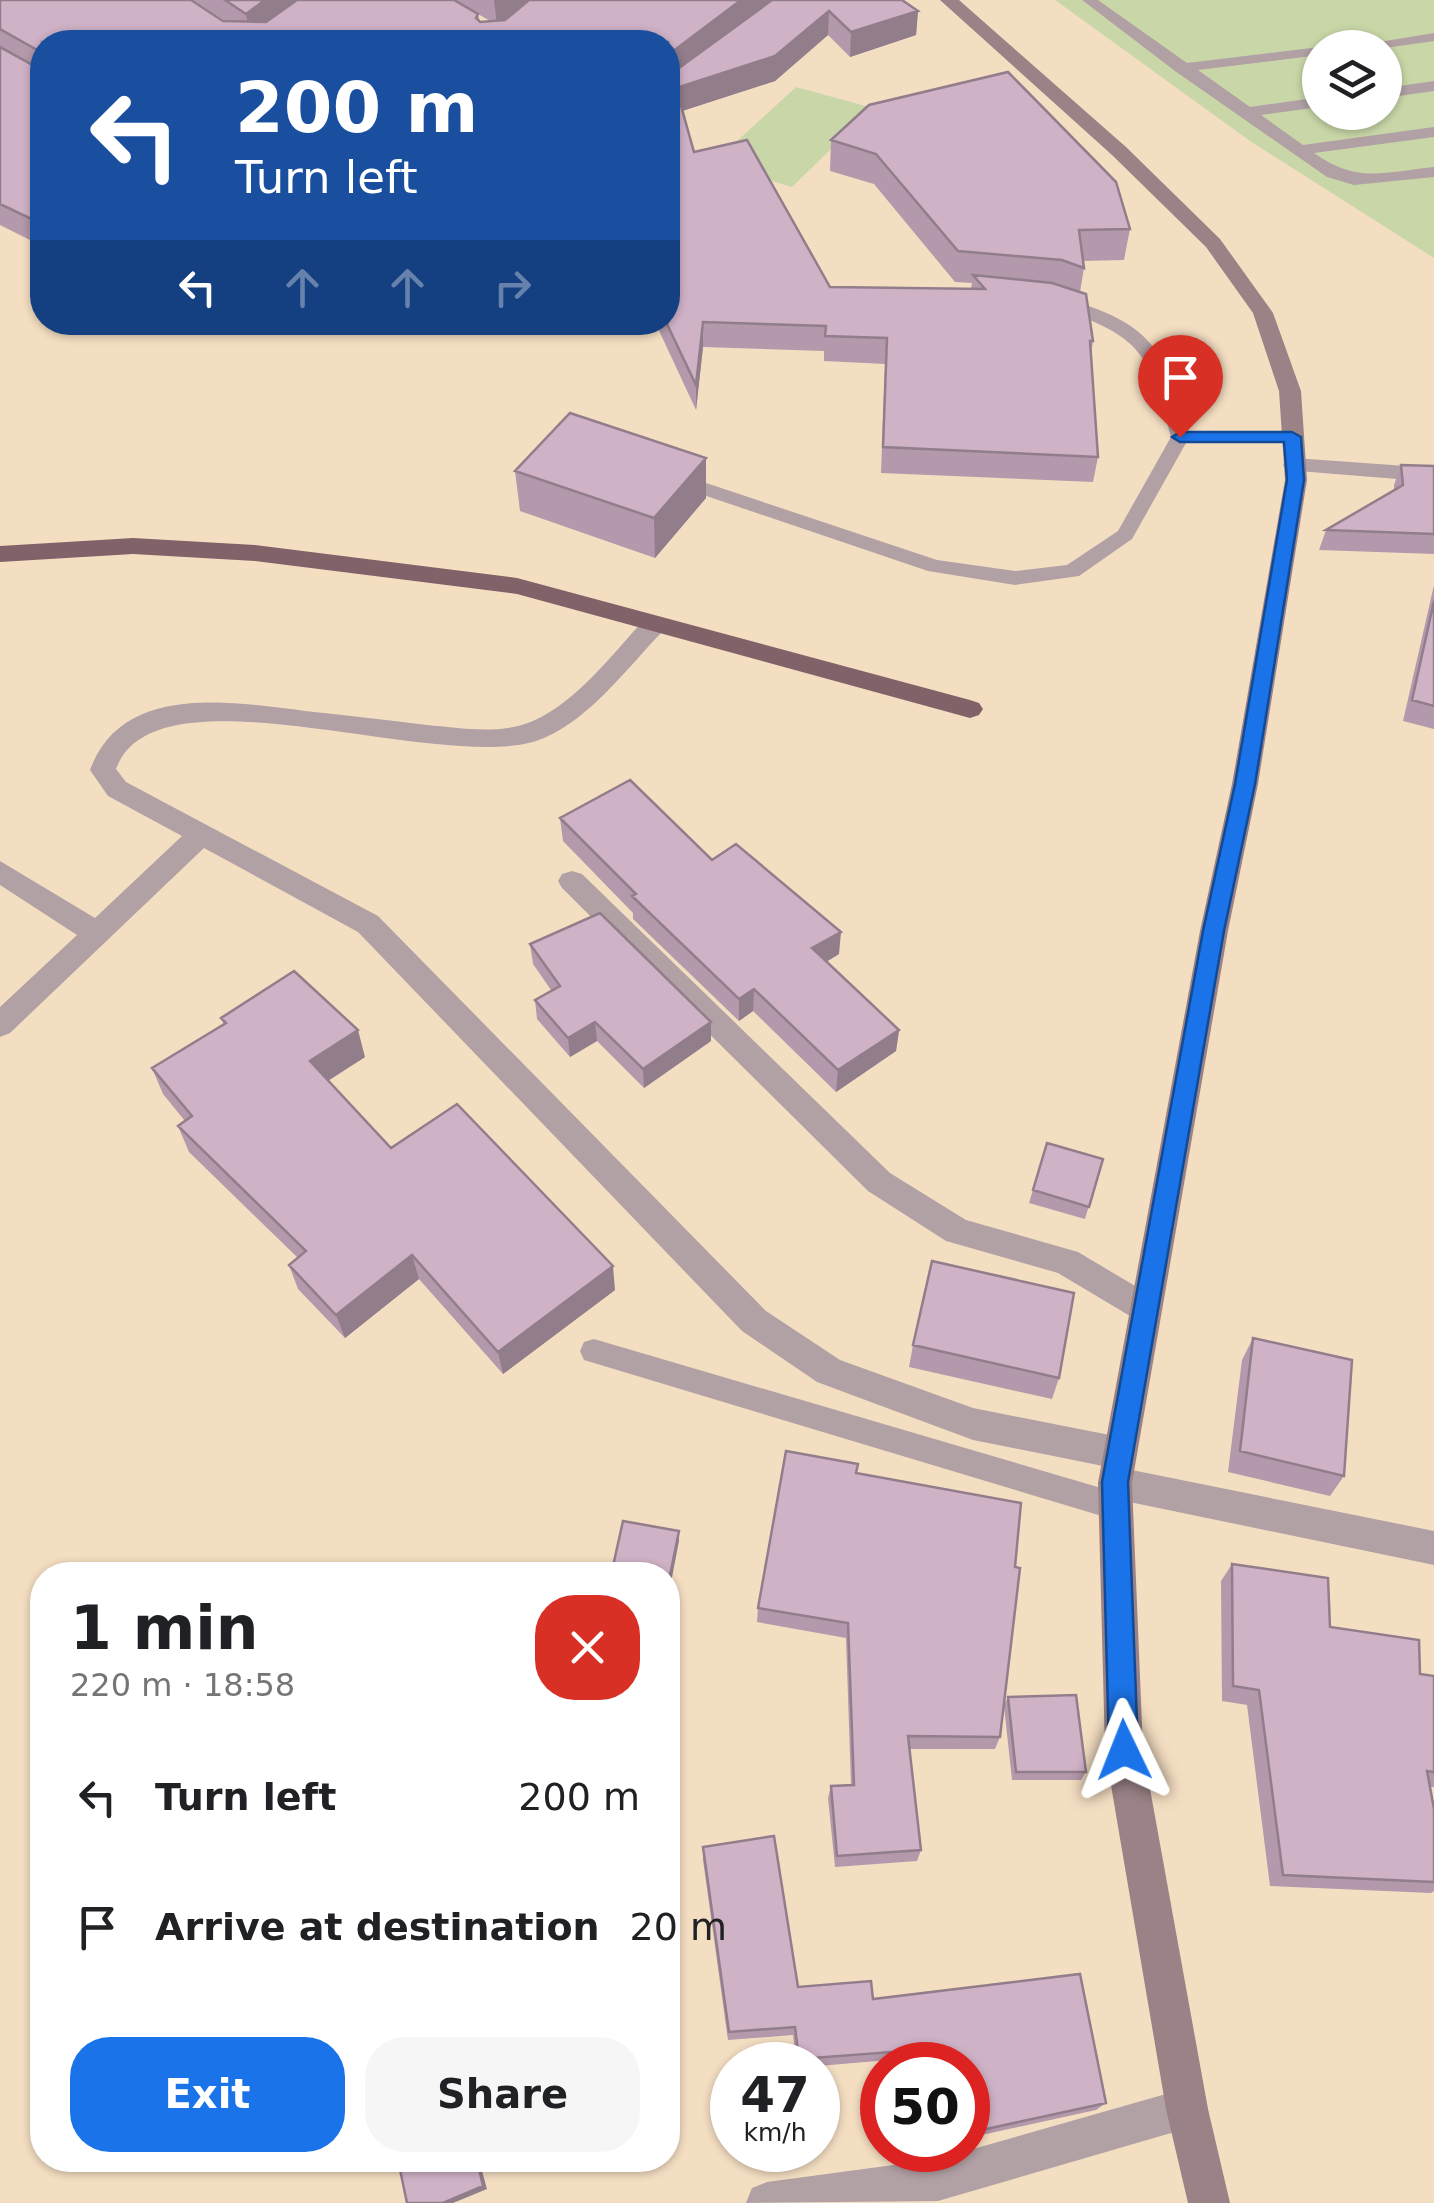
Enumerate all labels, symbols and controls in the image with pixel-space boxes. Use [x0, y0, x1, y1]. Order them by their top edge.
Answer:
map controls [1302, 30, 1402, 130]
button: layers [1302, 30, 1402, 130]
text: 200 m [235, 67, 478, 149]
icon: left [70, 70, 200, 200]
text: Turn left [235, 151, 418, 204]
icon: left [170, 260, 225, 315]
icon: ahead [275, 260, 330, 315]
icon: ahead [380, 260, 435, 315]
icon: right [485, 260, 540, 315]
pin [1138, 335, 1223, 438]
icon: arrive [1153, 350, 1208, 405]
text: 1 min [70, 1593, 258, 1663]
button: close [535, 1595, 640, 1700]
text: 220 m · 18:58 [70, 1666, 295, 1704]
position arrow [1072, 1698, 1176, 1802]
icon: left [70, 1770, 125, 1825]
text: Turn left [155, 1775, 336, 1819]
text: 200 m [518, 1775, 640, 1819]
icon: arrive [70, 1900, 125, 1955]
text: Arrive at destination [155, 1905, 600, 1949]
text: 20 m [630, 1905, 727, 1949]
button: Exit [70, 2037, 345, 2152]
button: Share [365, 2037, 640, 2152]
speed limit sign: 50 [860, 2042, 990, 2172]
text: 47 [740, 2066, 810, 2124]
text: km/h [743, 2118, 807, 2147]

